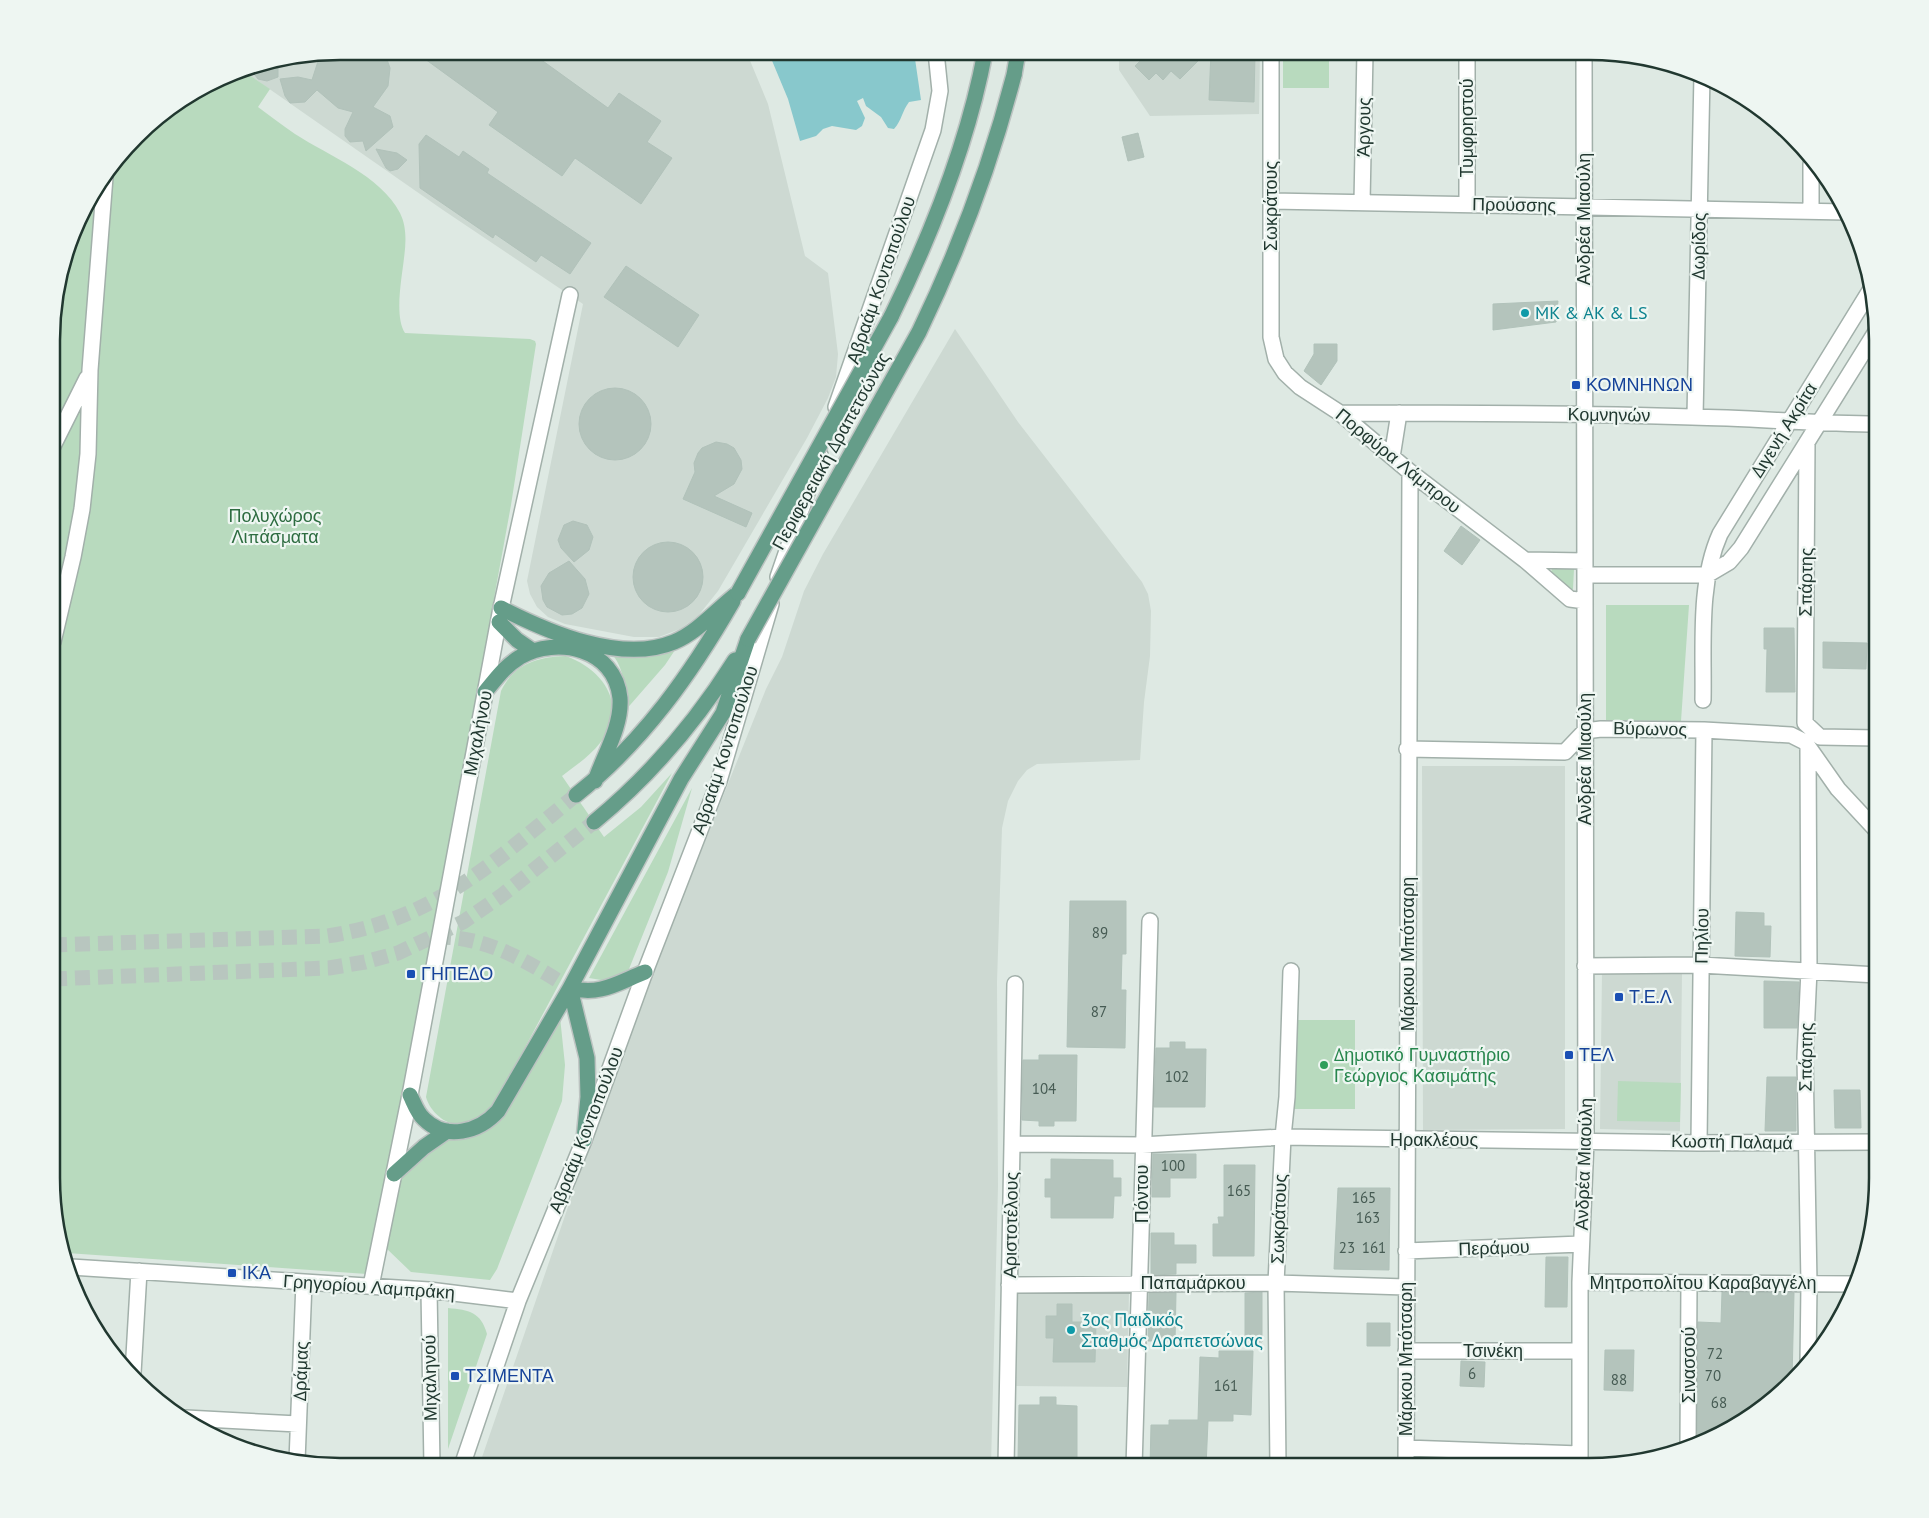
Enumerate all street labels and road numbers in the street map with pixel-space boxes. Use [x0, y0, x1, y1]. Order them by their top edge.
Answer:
street label: Τυμφρηστού [1455, 79, 1478, 177]
street label: Άργους [1351, 97, 1376, 157]
street label: Ανδρέα Μιαούλη [1572, 153, 1595, 285]
street label: Σωκράτους [1259, 161, 1282, 251]
street label: Προύσσης [1472, 192, 1557, 217]
street label: Αβραάμ Κοντοπούλου [841, 193, 920, 367]
street label: Δωρίδος [1686, 212, 1711, 280]
street label: Περιφερειακή Δραπετσώνας [767, 348, 895, 554]
street label: Διγενή Ακρίτα [1745, 378, 1822, 481]
street label: Κομνηνών [1567, 402, 1651, 427]
street label: Πορφύρα Λάμπρου [1331, 403, 1466, 518]
street label: Σπάρτης [1793, 547, 1818, 617]
street label: Αβραάμ Κοντοπούλου [686, 662, 763, 837]
street label: Μιχαλήνου [458, 688, 497, 777]
street label: Ανδρέα Μιαούλη [1573, 693, 1596, 825]
street label: Βύρωνος [1613, 716, 1687, 741]
street label: Μάρκου Μπότσαρη [1396, 877, 1419, 1031]
street label: Πηλίου [1690, 908, 1713, 964]
street label: Σπάρτης [1793, 1022, 1818, 1092]
street label: Αβραάμ Κοντοπούλου [543, 1043, 628, 1216]
street label: Ανδρέα Μιαούλη [1570, 1097, 1597, 1231]
street label: Ηρακλέους [1390, 1128, 1478, 1151]
street label: Κωστή Παλαμά [1671, 1129, 1793, 1154]
street label: Πόντου [1130, 1165, 1153, 1223]
street label: Αριστοτέλους [998, 1171, 1023, 1278]
street label: Σωκράτους [1265, 1173, 1292, 1264]
street label: Περάμου [1458, 1235, 1530, 1260]
street label: Γρηγορίου Λαμπράκη [282, 1269, 456, 1304]
street label: Παπαμάρκου [1141, 1271, 1245, 1294]
street label: Μητροπολίτου Καραβαγγέλη [1589, 1271, 1817, 1294]
street label: Μάρκου Μπότσαρη [1394, 1282, 1417, 1436]
street label: Σινασσού [1677, 1327, 1700, 1403]
street label: Μιχαληνού [417, 1335, 442, 1421]
street label: Τσινέκη [1463, 1339, 1523, 1362]
street label: Δράμας [288, 1340, 313, 1401]

